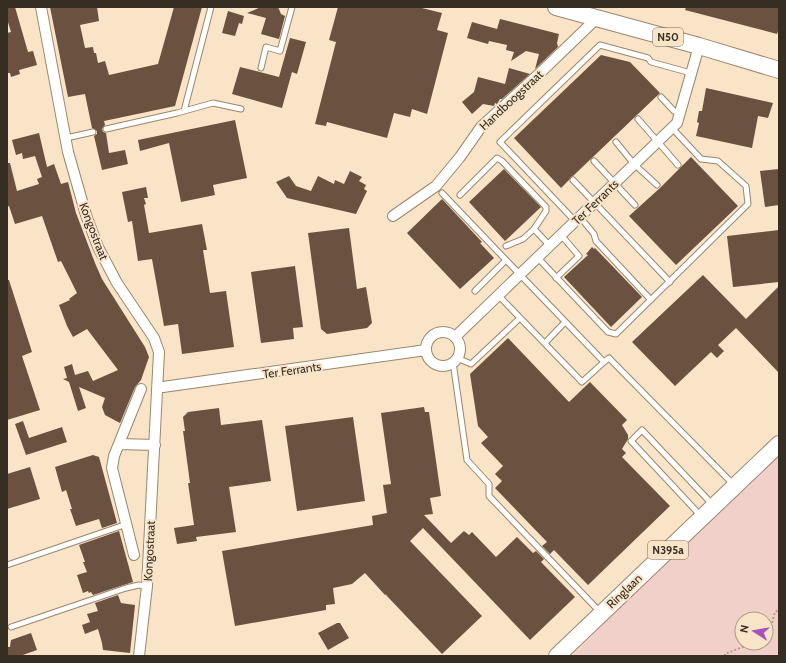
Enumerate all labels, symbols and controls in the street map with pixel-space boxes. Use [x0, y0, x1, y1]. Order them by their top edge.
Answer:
road number: N50 [653, 28, 683, 46]
street label: Handboogstraat [476, 67, 546, 133]
street label: Ter Ferrants [569, 176, 621, 228]
street label: Kongostraat [76, 200, 112, 262]
street label: Ter Ferrants [262, 358, 322, 382]
street label: Kongostraat [140, 520, 158, 582]
road number: N395a [648, 541, 688, 559]
street label: Ringlaan [603, 570, 645, 611]
north arrow [734, 611, 774, 651]
text: N [737, 624, 752, 634]

